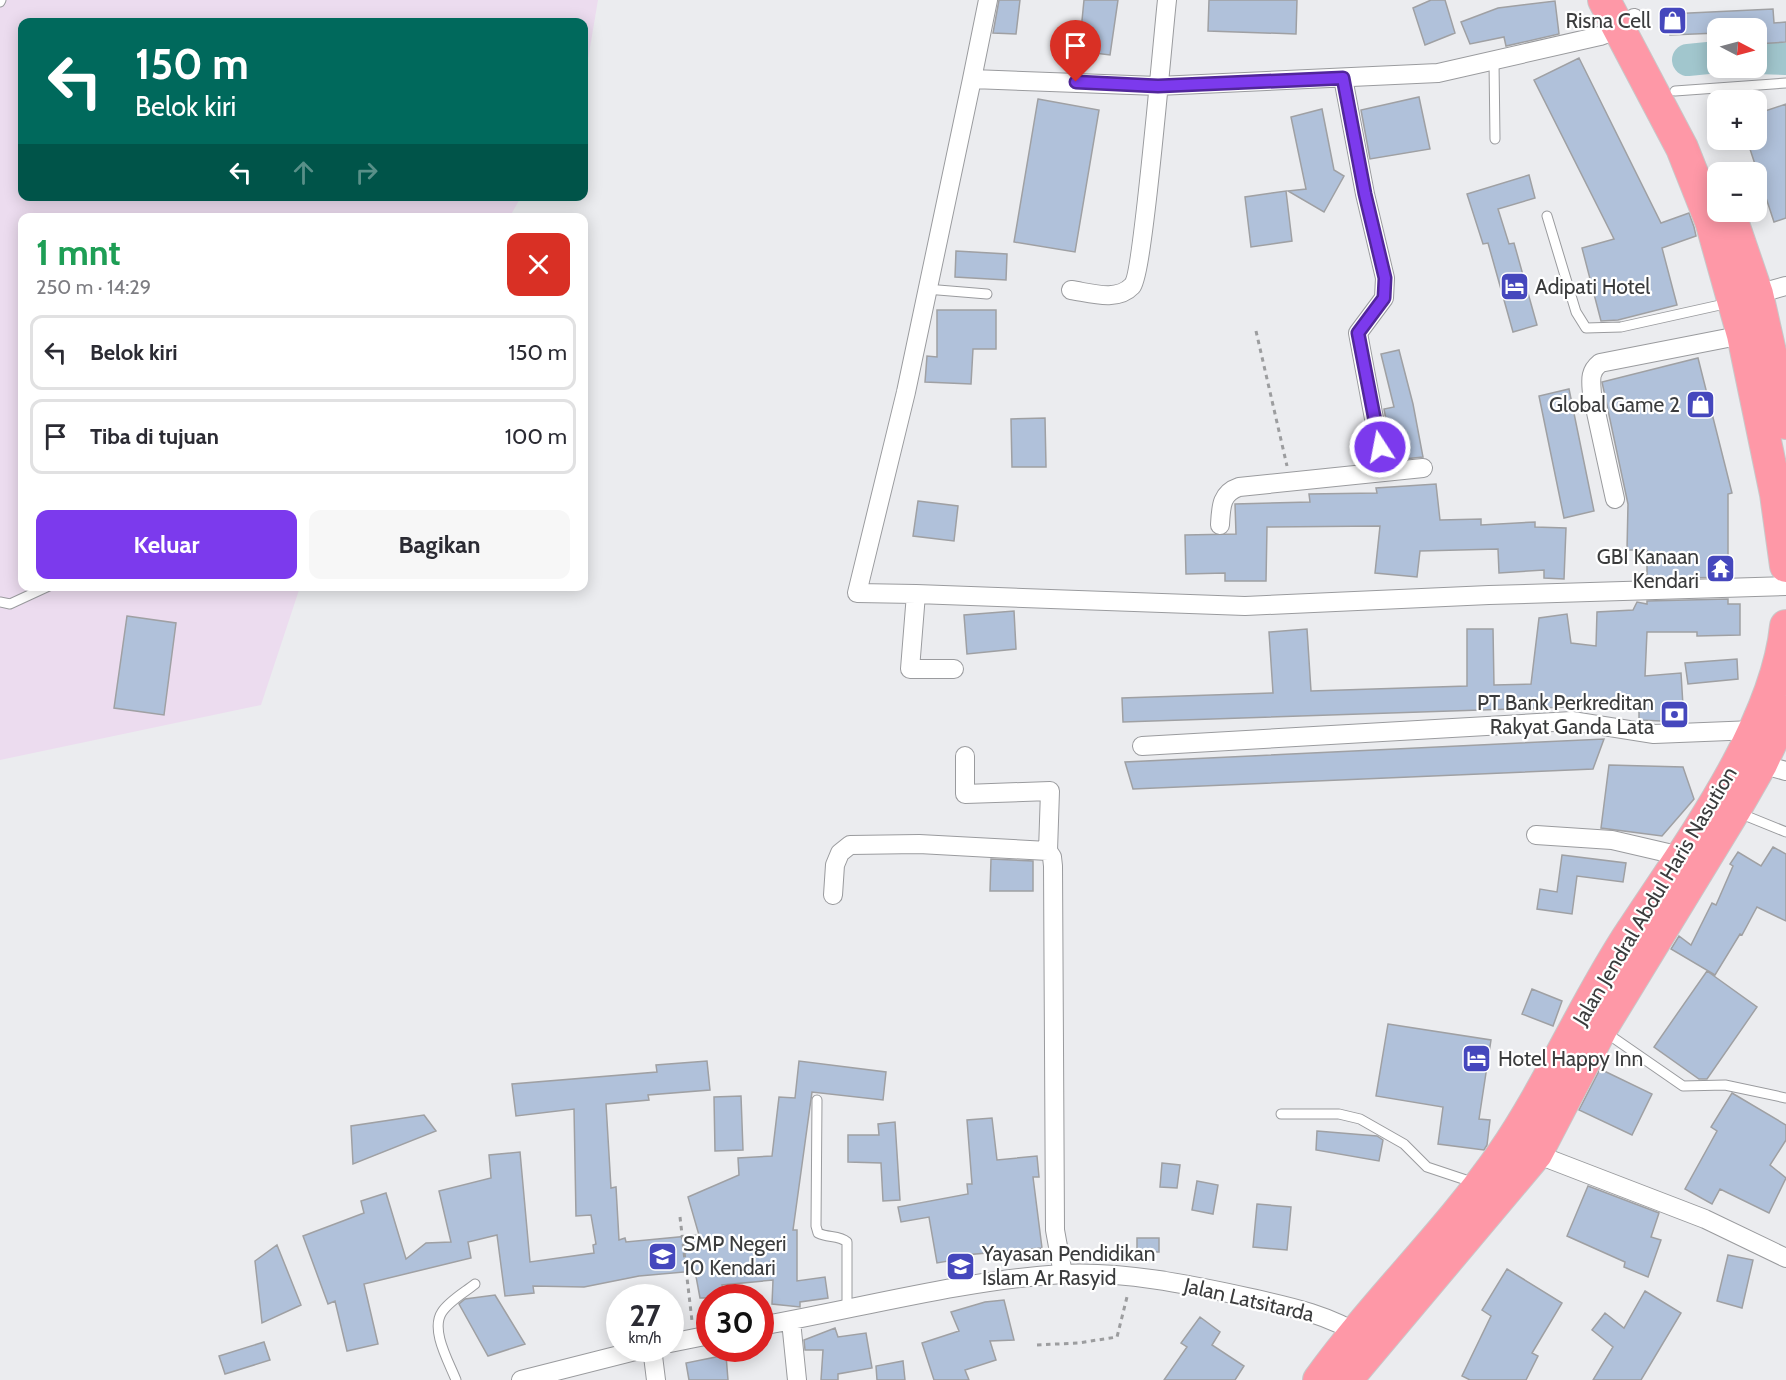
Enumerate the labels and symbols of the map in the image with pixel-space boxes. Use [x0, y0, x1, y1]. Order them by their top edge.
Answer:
shop icon: Risna Cell [1656, 5, 1688, 37]
place label: Risna Cell [1565, 8, 1651, 33]
north arrow [1707, 18, 1767, 78]
pin [1050, 20, 1101, 82]
hotel icon: Adipati Hotel [1498, 271, 1530, 303]
place label: Adipati Hotel [1535, 274, 1650, 299]
shop icon: Global Game 2 [1685, 389, 1717, 421]
place label: Global Game 2 [1549, 392, 1680, 417]
position arrow [1348, 415, 1412, 479]
place label: GBI Kanaan Kendari [1597, 544, 1699, 593]
temple icon: GBI Kanaan Kendari [1704, 553, 1736, 585]
place label: PT Bank Perkreditan Rakyat Ganda Lata [1477, 690, 1654, 739]
bank icon: PT Bank Perkreditan Rakyat Ganda Lata [1659, 699, 1691, 731]
street label: Jalan Jendral Abdul Haris Nasution [1567, 762, 1742, 1031]
hotel icon: Hotel Happy Inn [1461, 1043, 1493, 1075]
place label: Hotel Happy Inn [1498, 1046, 1643, 1071]
place label: SMP Negeri 10 Kendari [683, 1231, 787, 1280]
school or university icon: SMP Negeri 10 Kendari [646, 1240, 678, 1272]
place label: Yayasan Pendidikan Islam Ar Rasyid [981, 1241, 1156, 1290]
school or university icon: Yayasan Pendidikan Islam Ar Rasyid [945, 1250, 977, 1282]
street label: Jalan Latsitarda [1181, 1272, 1317, 1327]
speed limit sign: 30 [696, 1284, 774, 1362]

